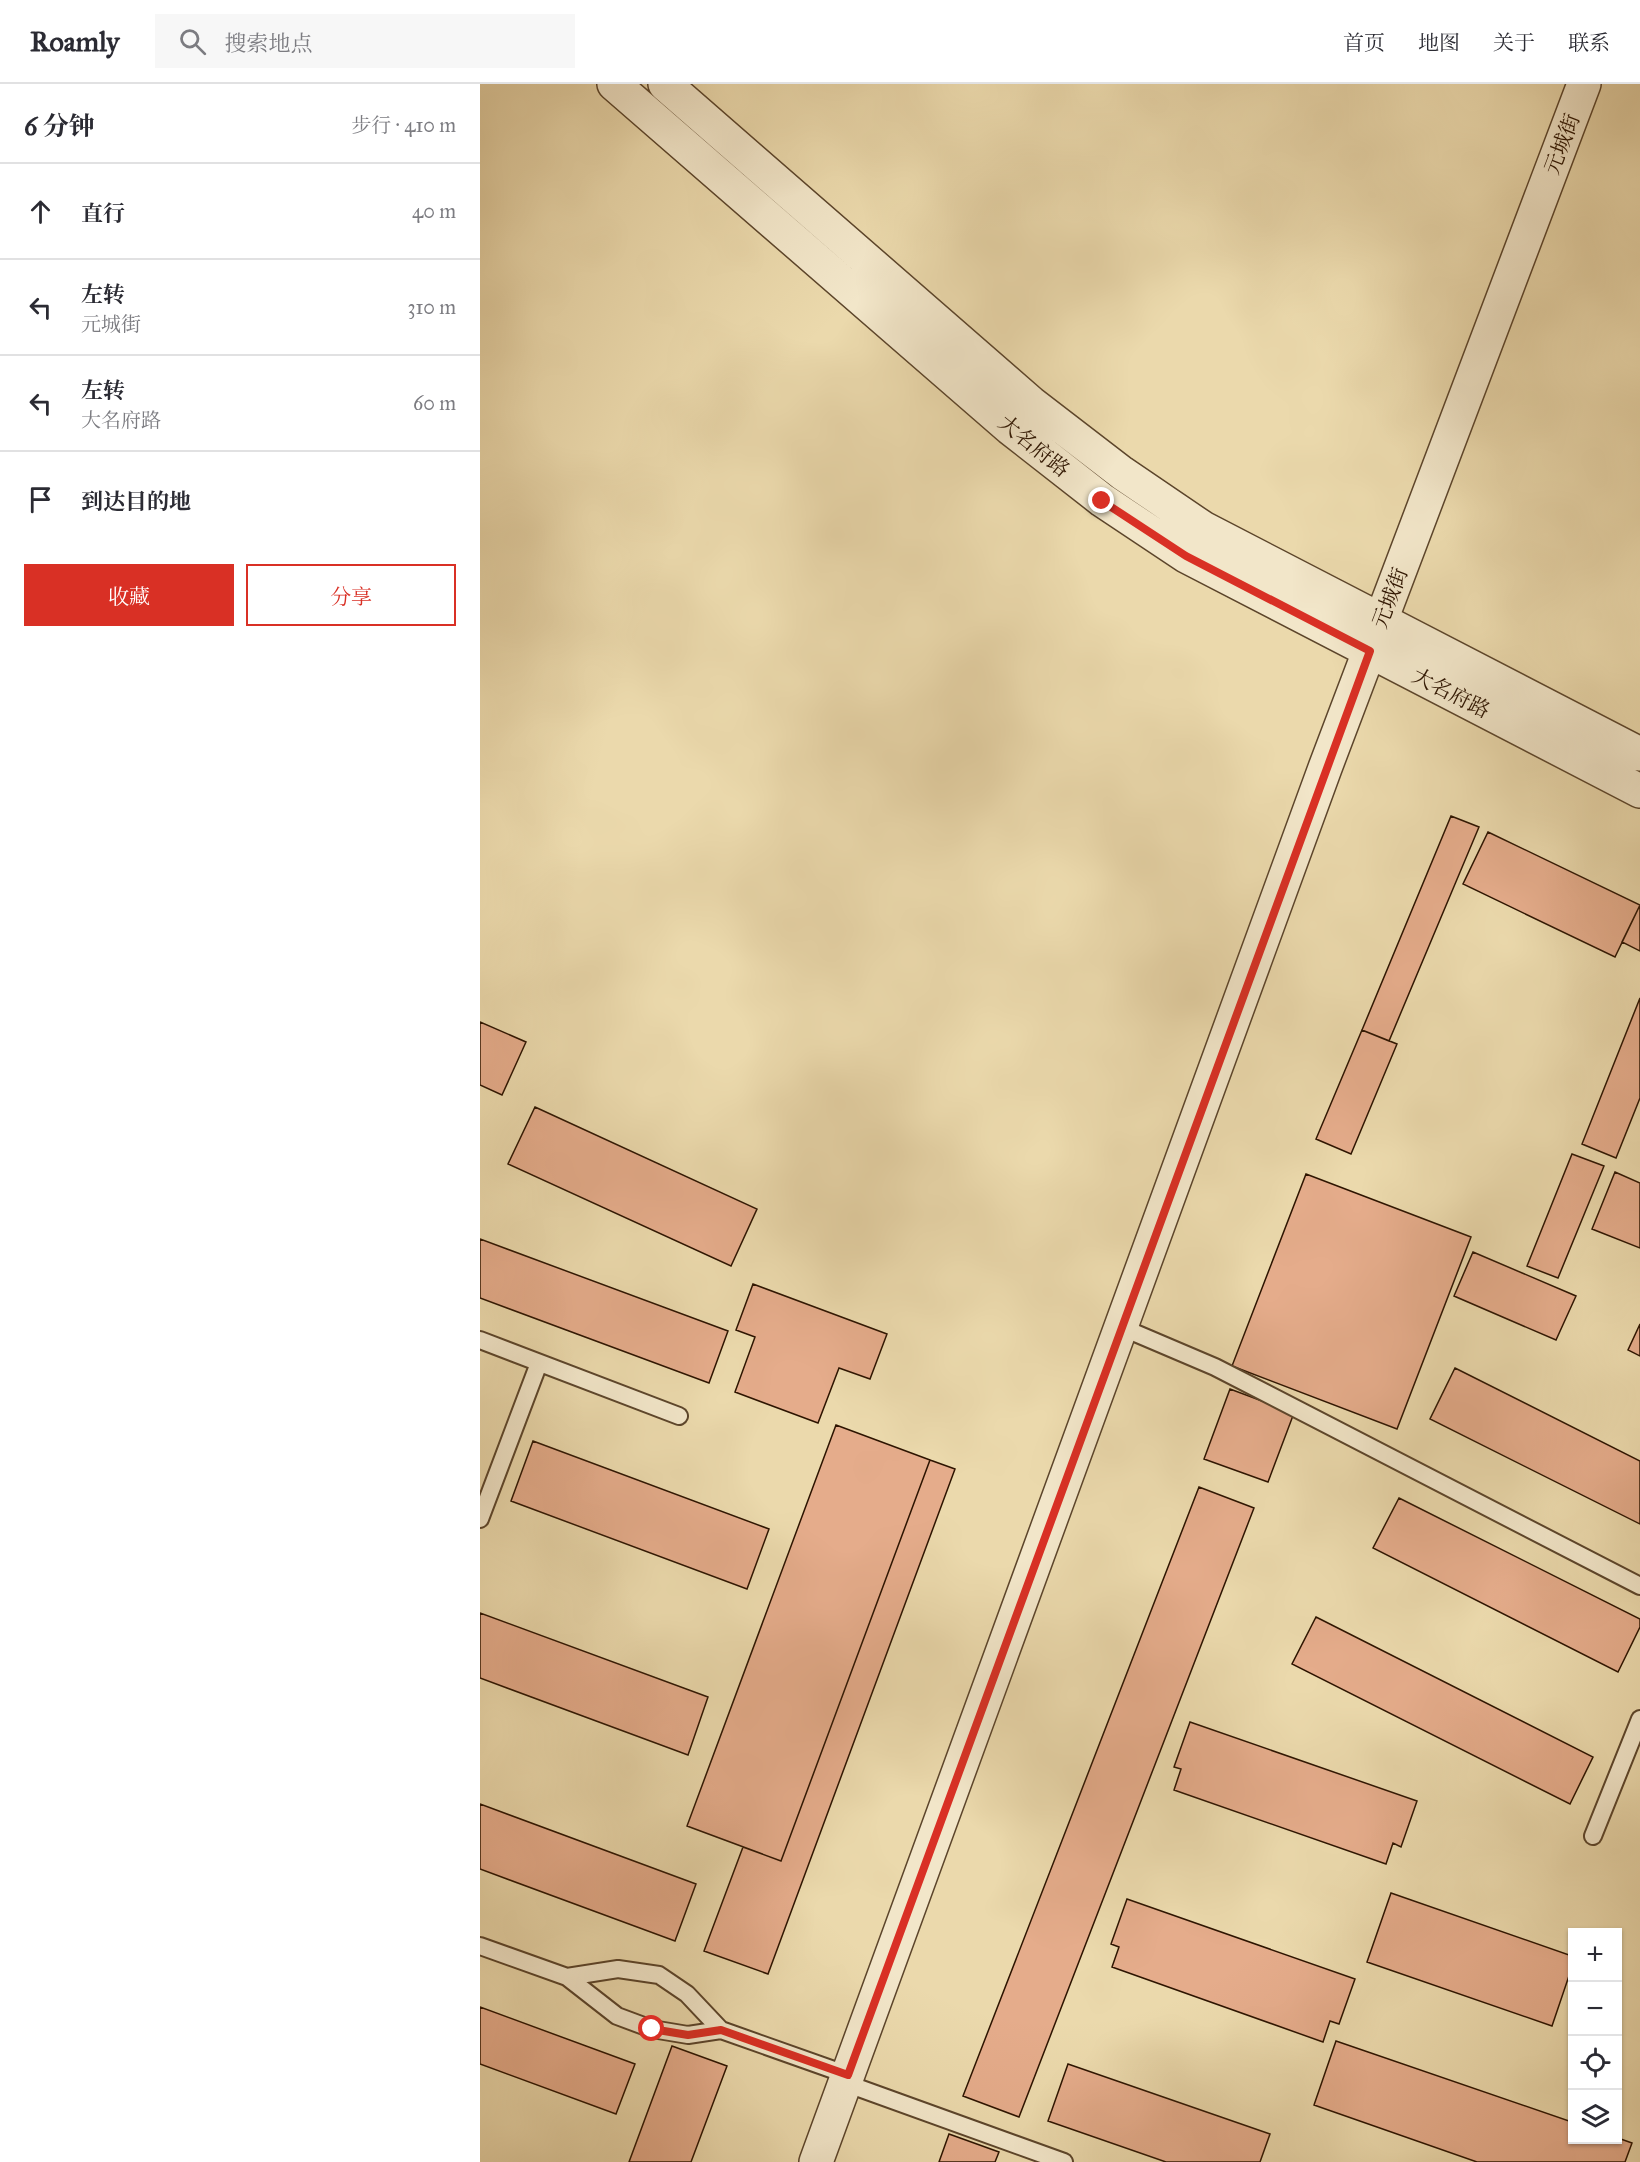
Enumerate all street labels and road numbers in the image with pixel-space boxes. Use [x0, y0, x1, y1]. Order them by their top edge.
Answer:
street label: 元城街 [1539, 110, 1585, 178]
street label: 大名府路 [993, 409, 1075, 483]
street label: 元城街 [1367, 564, 1413, 632]
street label: 大名府路 [1408, 662, 1494, 724]

